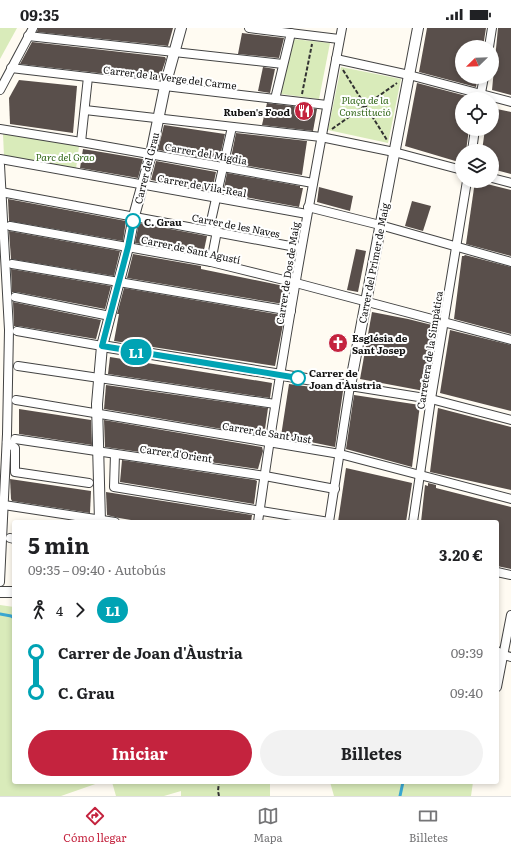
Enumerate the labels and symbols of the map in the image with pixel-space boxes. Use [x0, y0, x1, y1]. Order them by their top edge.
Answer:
north arrow [455, 40, 499, 84]
street label: Carrer de la Verge del Carme [102, 61, 238, 93]
park label: Plaça de la Constitució [339, 92, 391, 119]
restaurant icon: Ruben's Food [293, 100, 315, 122]
place label: Ruben's Food [224, 104, 290, 119]
street label: Carrer del Grau [130, 130, 162, 205]
street label: Carrer del Migdia [164, 138, 249, 168]
park label: Parc del Grao [35, 149, 95, 164]
street label: Carrer de Vila-Real [156, 170, 248, 200]
street label: Carrer del Primer de Maig [354, 201, 392, 325]
street label: Carrer de les Naves [191, 209, 282, 241]
marker: C. Grau [125, 213, 141, 229]
place label: C. Grau [144, 214, 182, 229]
street label: Carrer de Dos de Maig [271, 220, 303, 325]
street label: Carrer de Sant Agustí [140, 231, 243, 267]
street label: Carretera de la Simpàtica [412, 289, 446, 410]
place label: Església de Sant Josep [352, 330, 408, 357]
church icon: Església de Sant Josep [327, 332, 349, 354]
line badge: L1 [118, 339, 154, 365]
place label: Carrer de Joan d'Àustria [309, 365, 382, 392]
marker: Carrer de Joan d'Àustria [290, 370, 306, 386]
street label: Carrer de Sant Just [221, 418, 313, 446]
street label: Carrer d'Orient [139, 441, 213, 465]

